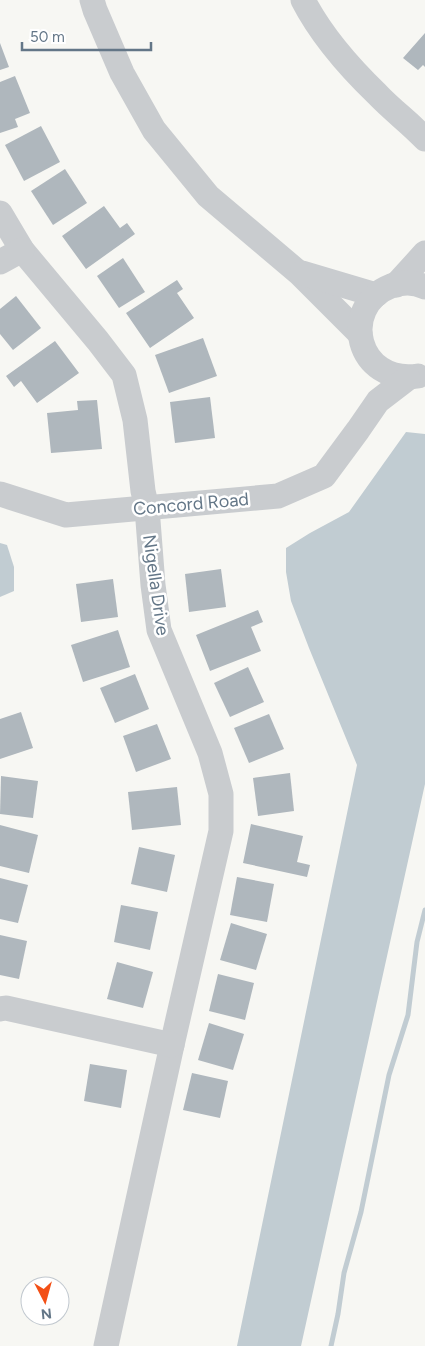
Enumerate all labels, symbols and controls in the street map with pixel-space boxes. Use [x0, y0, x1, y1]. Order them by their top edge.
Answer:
scale bar [22, 20, 151, 52]
text: 50 m [30, 28, 65, 46]
street label: Concord Road [132, 488, 250, 520]
street label: Nigella Drive [138, 533, 174, 637]
north arrow [20, 1276, 70, 1326]
text: N [40, 1304, 53, 1322]

